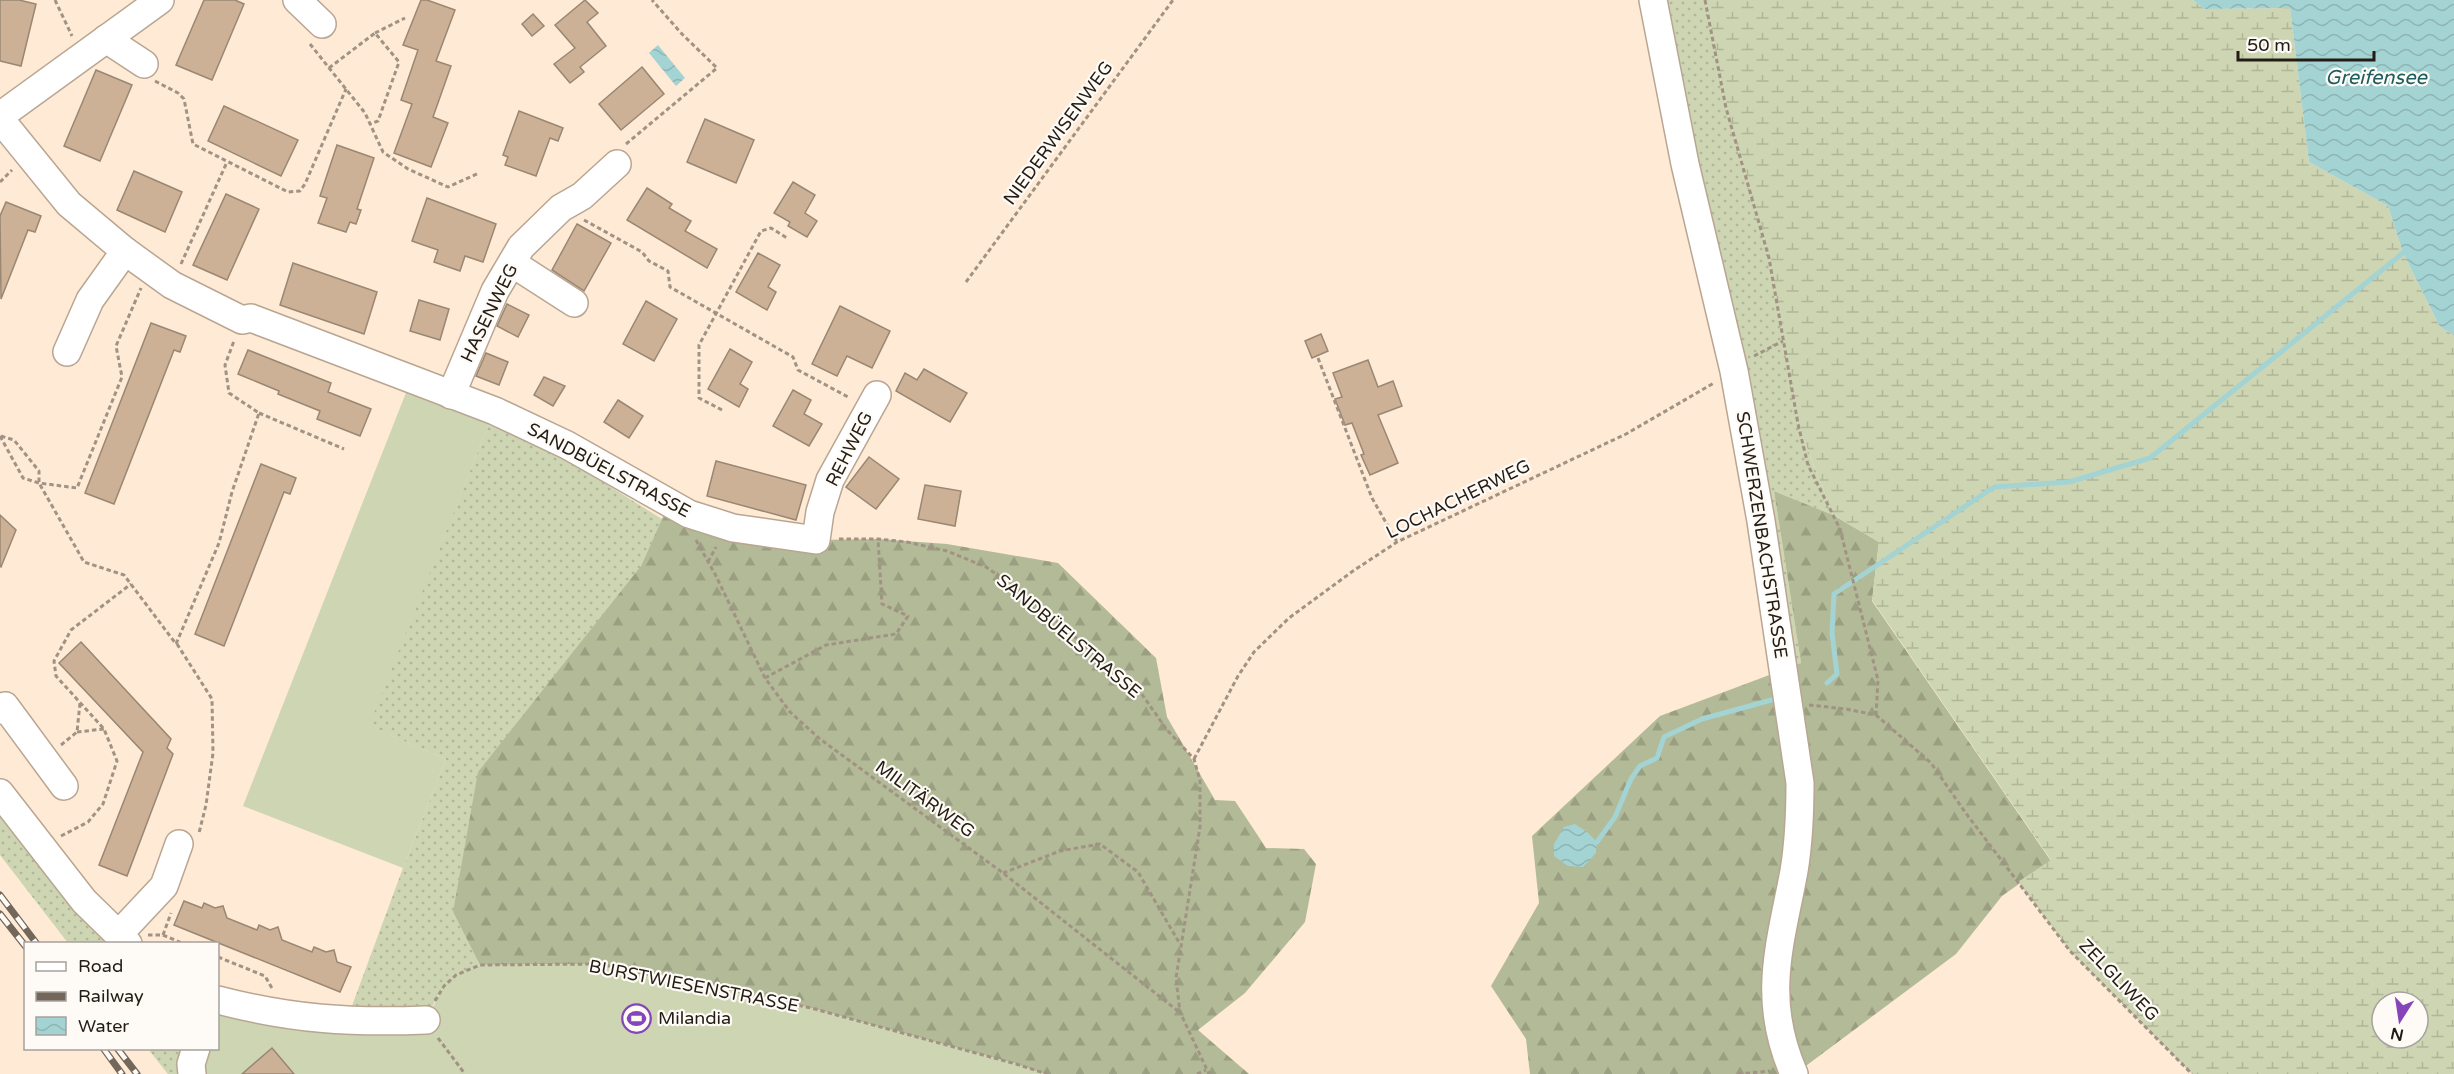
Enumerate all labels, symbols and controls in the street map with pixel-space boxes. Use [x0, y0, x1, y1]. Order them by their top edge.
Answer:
scale bar [2238, 24, 2374, 62]
text: 50 m [2247, 34, 2291, 56]
street label: NIEDERWISENWEG [998, 57, 1118, 209]
water label: Greifensee [2325, 66, 2428, 90]
street label: HASENWEG [456, 260, 522, 366]
street label: REHWEG [821, 408, 877, 490]
street label: SCHWERZENBACHSTRASSE [1732, 410, 1792, 660]
street label: SANDBÜELSTRASSE [524, 418, 694, 522]
street label: LOCHACHERWEG [1382, 455, 1534, 543]
street label: SANDBÜELSTRASSE [992, 569, 1146, 703]
street label: MILITÄRWEG [871, 756, 979, 842]
street label: ZELGLIWEG [2074, 934, 2164, 1026]
legend [24, 942, 219, 1050]
text: Road [78, 955, 123, 977]
street label: BURSTWIESENSTRASSE [587, 955, 801, 1017]
text: Railway [78, 985, 144, 1007]
north arrow [2370, 990, 2430, 1050]
sports icon: Milandia [621, 1002, 653, 1034]
place label: Milandia [658, 1007, 731, 1029]
text: Water [78, 1015, 129, 1037]
text: N [2389, 1023, 2405, 1045]

